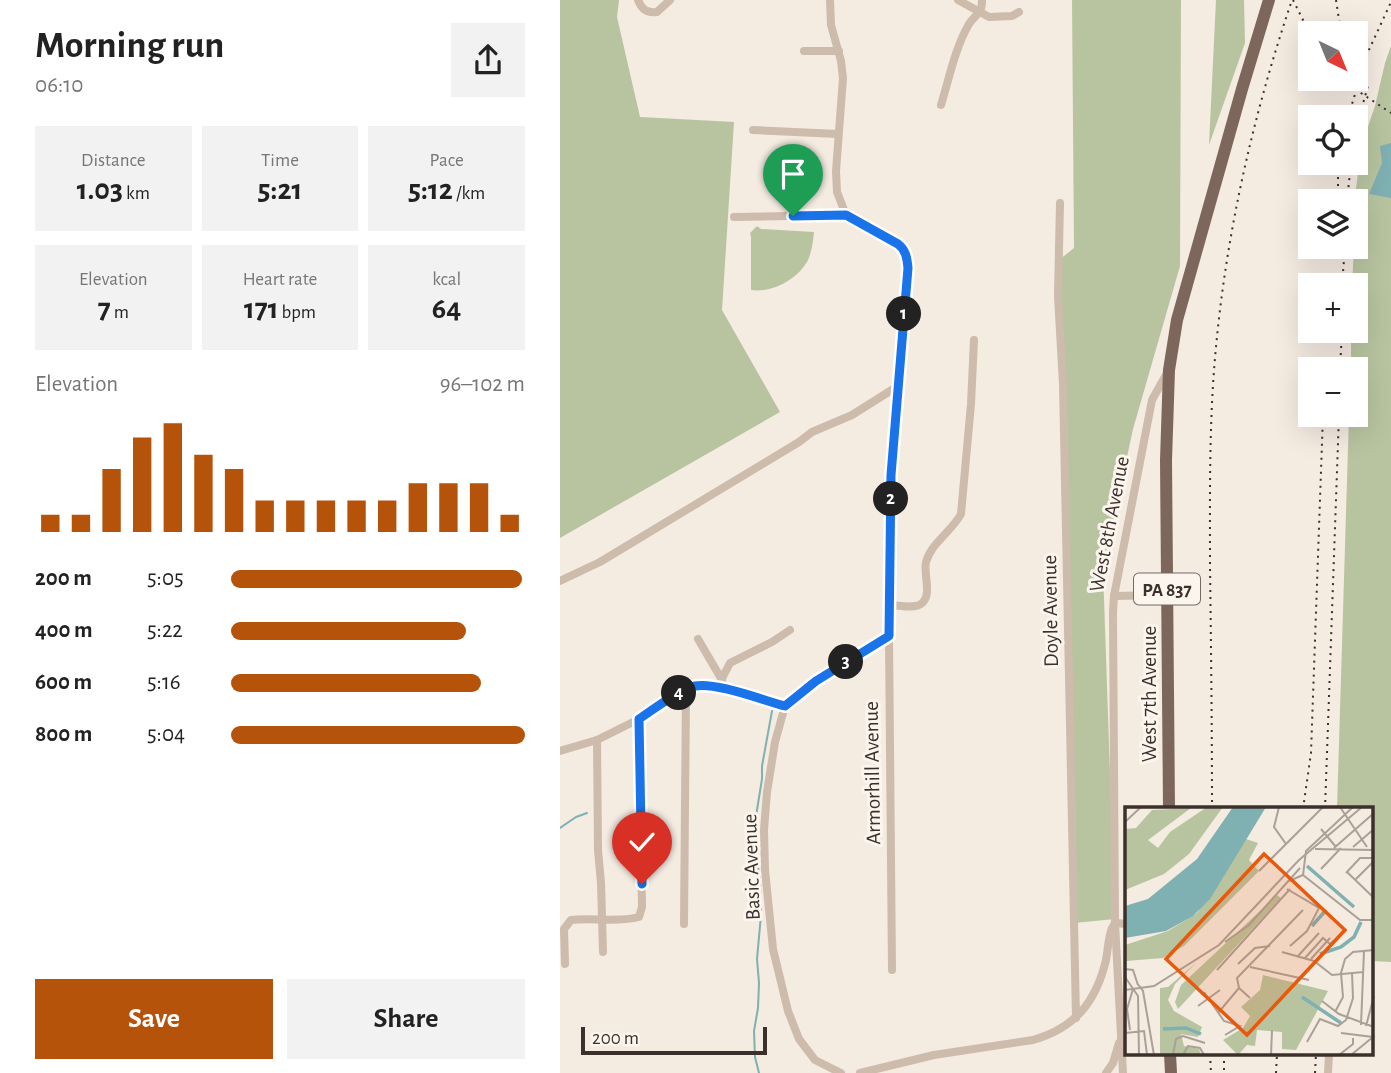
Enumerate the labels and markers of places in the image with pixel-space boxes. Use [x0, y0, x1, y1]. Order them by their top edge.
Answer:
pin [763, 144, 823, 216]
pin: 1 [886, 296, 922, 332]
pin: 2 [874, 482, 908, 516]
pin: 3 [828, 644, 864, 680]
pin: 4 [662, 676, 696, 710]
pin [612, 812, 672, 884]

